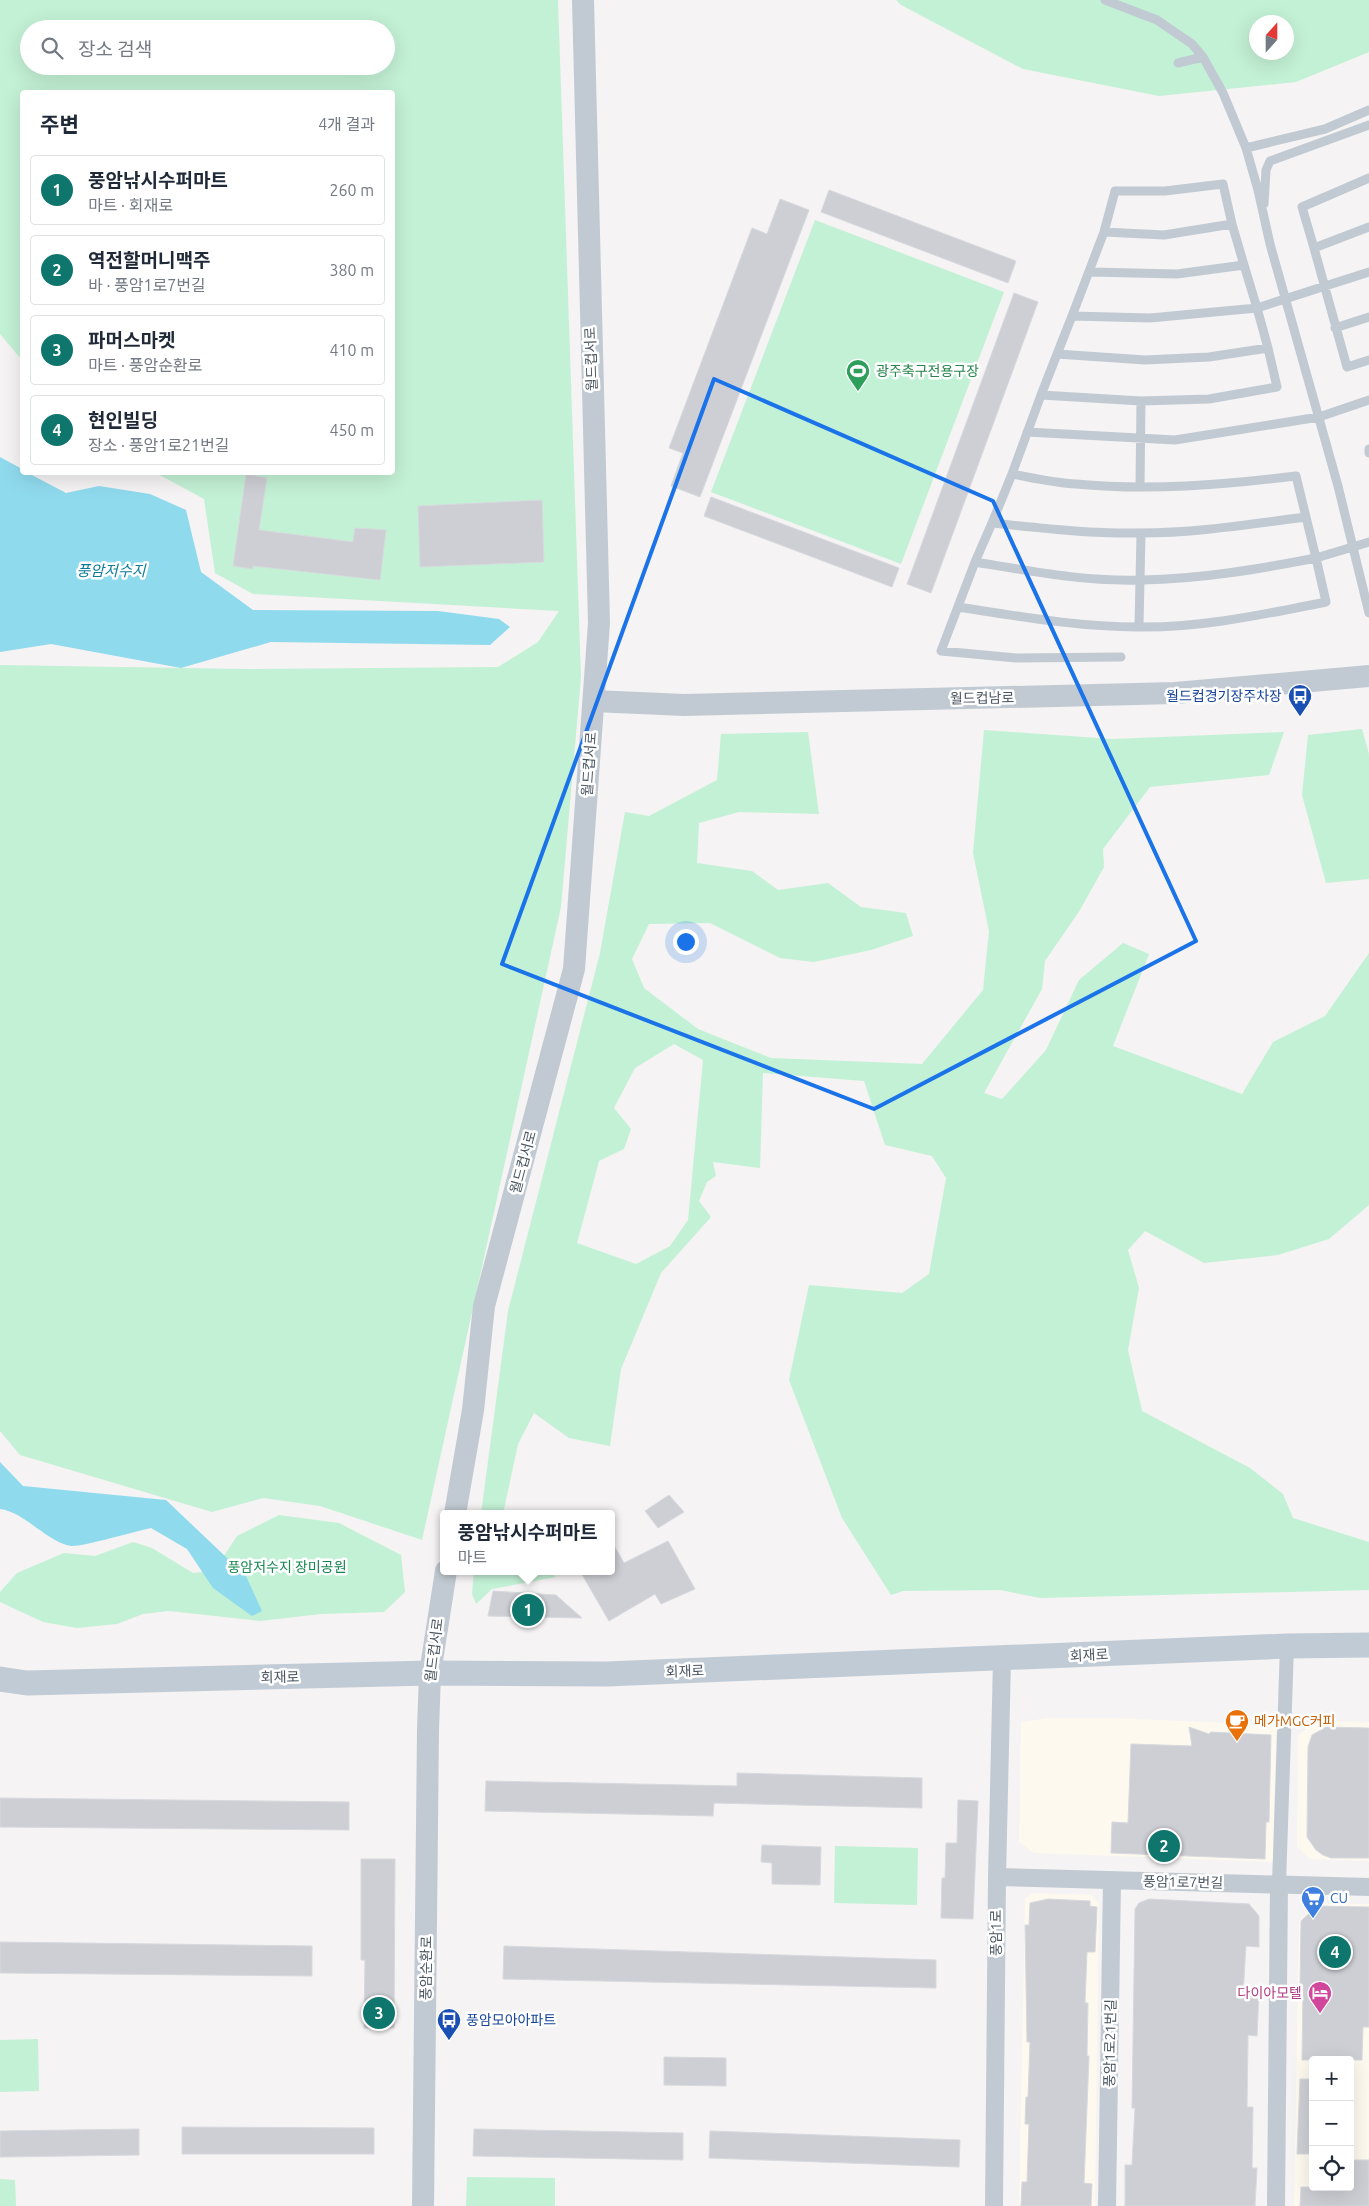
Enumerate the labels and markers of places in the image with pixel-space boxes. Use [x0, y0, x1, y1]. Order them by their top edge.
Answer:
sports icon: 광주축구전용구장 [845, 358, 871, 392]
place label: 광주축구전용구장 [876, 363, 979, 379]
bus stop icon: 월드컵경기장주차장 [1287, 683, 1313, 717]
place label: 월드컵경기장주차장 [1166, 688, 1282, 704]
pin: 1 [512, 1591, 544, 1629]
cafe icon: 메가MGC커피 [1224, 1708, 1250, 1742]
place label: 메가MGC커피 [1254, 1713, 1336, 1729]
pin: 2 [1148, 1827, 1180, 1865]
supermarket icon: CU [1300, 1885, 1326, 1919]
place label: CU [1330, 1890, 1348, 1906]
pin: 4 [1319, 1933, 1351, 1971]
hotel icon: 다이아모텔 [1307, 1980, 1333, 2014]
place label: 다이아모텔 [1238, 1985, 1302, 2001]
pin: 3 [363, 1994, 395, 2032]
bus stop icon: 풍암모아아파트 [436, 2007, 462, 2041]
place label: 풍암모아아파트 [466, 2012, 556, 2028]

